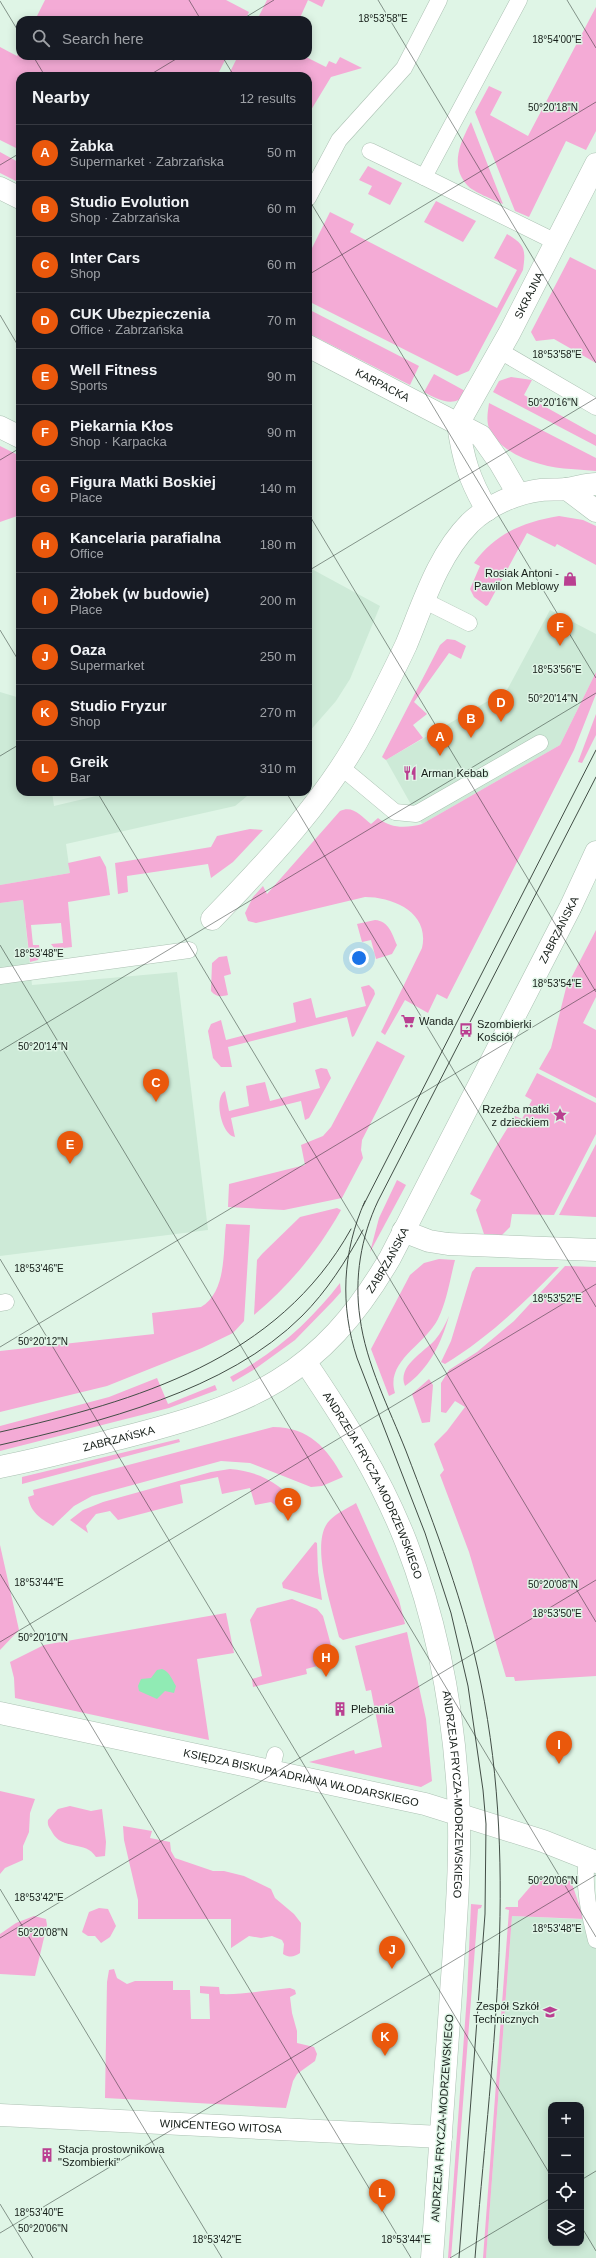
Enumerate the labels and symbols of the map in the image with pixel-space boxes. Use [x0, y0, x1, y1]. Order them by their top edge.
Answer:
text: 18°53'58"E [358, 13, 408, 24]
text: 18°54'00"E [532, 34, 582, 45]
text: 50°20'18"N [528, 102, 578, 113]
street label: SKRAJNA [512, 269, 546, 321]
text: 18°53'58"E [532, 349, 582, 360]
street label: KARPACKA [354, 366, 412, 404]
text: 50°20'16"N [528, 397, 578, 408]
place label: Rosiak Antoni - Pawilon Meblowy [474, 567, 559, 592]
shop icon: Rosiak Antoni - Pawilon Meblowy [562, 571, 578, 587]
pin: F [547, 613, 573, 646]
text: 18°53'56"E [532, 664, 582, 675]
pin: D [488, 689, 514, 722]
text: 50°20'14"N [528, 693, 578, 704]
pin: B [458, 705, 484, 738]
pin: A [427, 723, 453, 756]
restaurant icon: Arman Kebab [402, 765, 418, 781]
place label: Arman Kebab [421, 767, 488, 779]
street label: ZABRZAŃSKA [537, 894, 581, 965]
text: 18°53'48"E [14, 948, 64, 959]
your location [349, 948, 369, 968]
text: 18°53'54"E [532, 978, 582, 989]
supermarket icon: Wanda [400, 1013, 416, 1029]
place label: Wanda [419, 1015, 454, 1027]
place label: Szombierki Kościół [477, 1018, 531, 1043]
bus stop icon: Szombierki Kościół [458, 1022, 474, 1038]
text: 50°20'14"N [18, 1041, 68, 1052]
pin: C [143, 1069, 169, 1102]
place label: Rzeźba matki z dzieckiem [482, 1103, 549, 1128]
place icon: Rzeźba matki z dzieckiem [552, 1107, 568, 1123]
pin: E [57, 1131, 83, 1164]
street label: ZABRZAŃSKA [364, 1225, 411, 1295]
text: 18°53'46"E [14, 1263, 64, 1274]
text: 18°53'52"E [532, 1293, 582, 1304]
text: 50°20'12"N [18, 1336, 68, 1347]
street label: ANDRZEJA FRYCZA-MODRZEWSKIEGO [321, 1389, 425, 1581]
street label: ZABRZAŃSKA [82, 1423, 156, 1453]
pin: G [275, 1488, 301, 1521]
text: 18°53'44"E [14, 1577, 64, 1588]
text: 50°20'08"N [528, 1579, 578, 1590]
text: 18°53'50"E [532, 1608, 582, 1619]
text: 50°20'10"N [18, 1632, 68, 1643]
pin: H [313, 1644, 339, 1677]
street label: ANDRZEJA FRYCZA-MODRZEWSKIEGO [440, 1690, 465, 1899]
building icon: Plebania [332, 1701, 348, 1717]
place label: Plebania [351, 1703, 395, 1715]
pin: I [546, 1731, 572, 1764]
street label: KSIĘDZA BISKUPA ADRIANA WŁODARSKIEGO [182, 1746, 420, 1809]
text: 50°20'06"N [528, 1875, 578, 1886]
text: 18°53'42"E [14, 1892, 64, 1903]
text: 18°53'48"E [532, 1923, 582, 1934]
text: 50°20'08"N [18, 1927, 68, 1938]
pin: J [379, 1936, 405, 1969]
place label: Zespół Szkół Technicznych [473, 2000, 540, 2025]
school or university icon: Zespół Szkół Technicznych [542, 2004, 558, 2020]
street label: ANDRZEJA FRYCZA-MODRZEWSKIEGO [429, 2013, 455, 2222]
pin: K [372, 2023, 398, 2056]
street label: WINCENTEGO WITOSA [159, 2117, 283, 2135]
place label: Stacja prostownikowa "Szombierki" [58, 2143, 165, 2168]
building icon: Stacja prostownikowa "Szombierki" [39, 2147, 55, 2163]
pin: L [369, 2179, 395, 2212]
text: 18°53'40"E [14, 2207, 64, 2218]
text: 50°20'06"N [18, 2223, 68, 2234]
text: 18°53'42"E [192, 2234, 242, 2245]
text: 18°53'44"E [381, 2234, 431, 2245]

